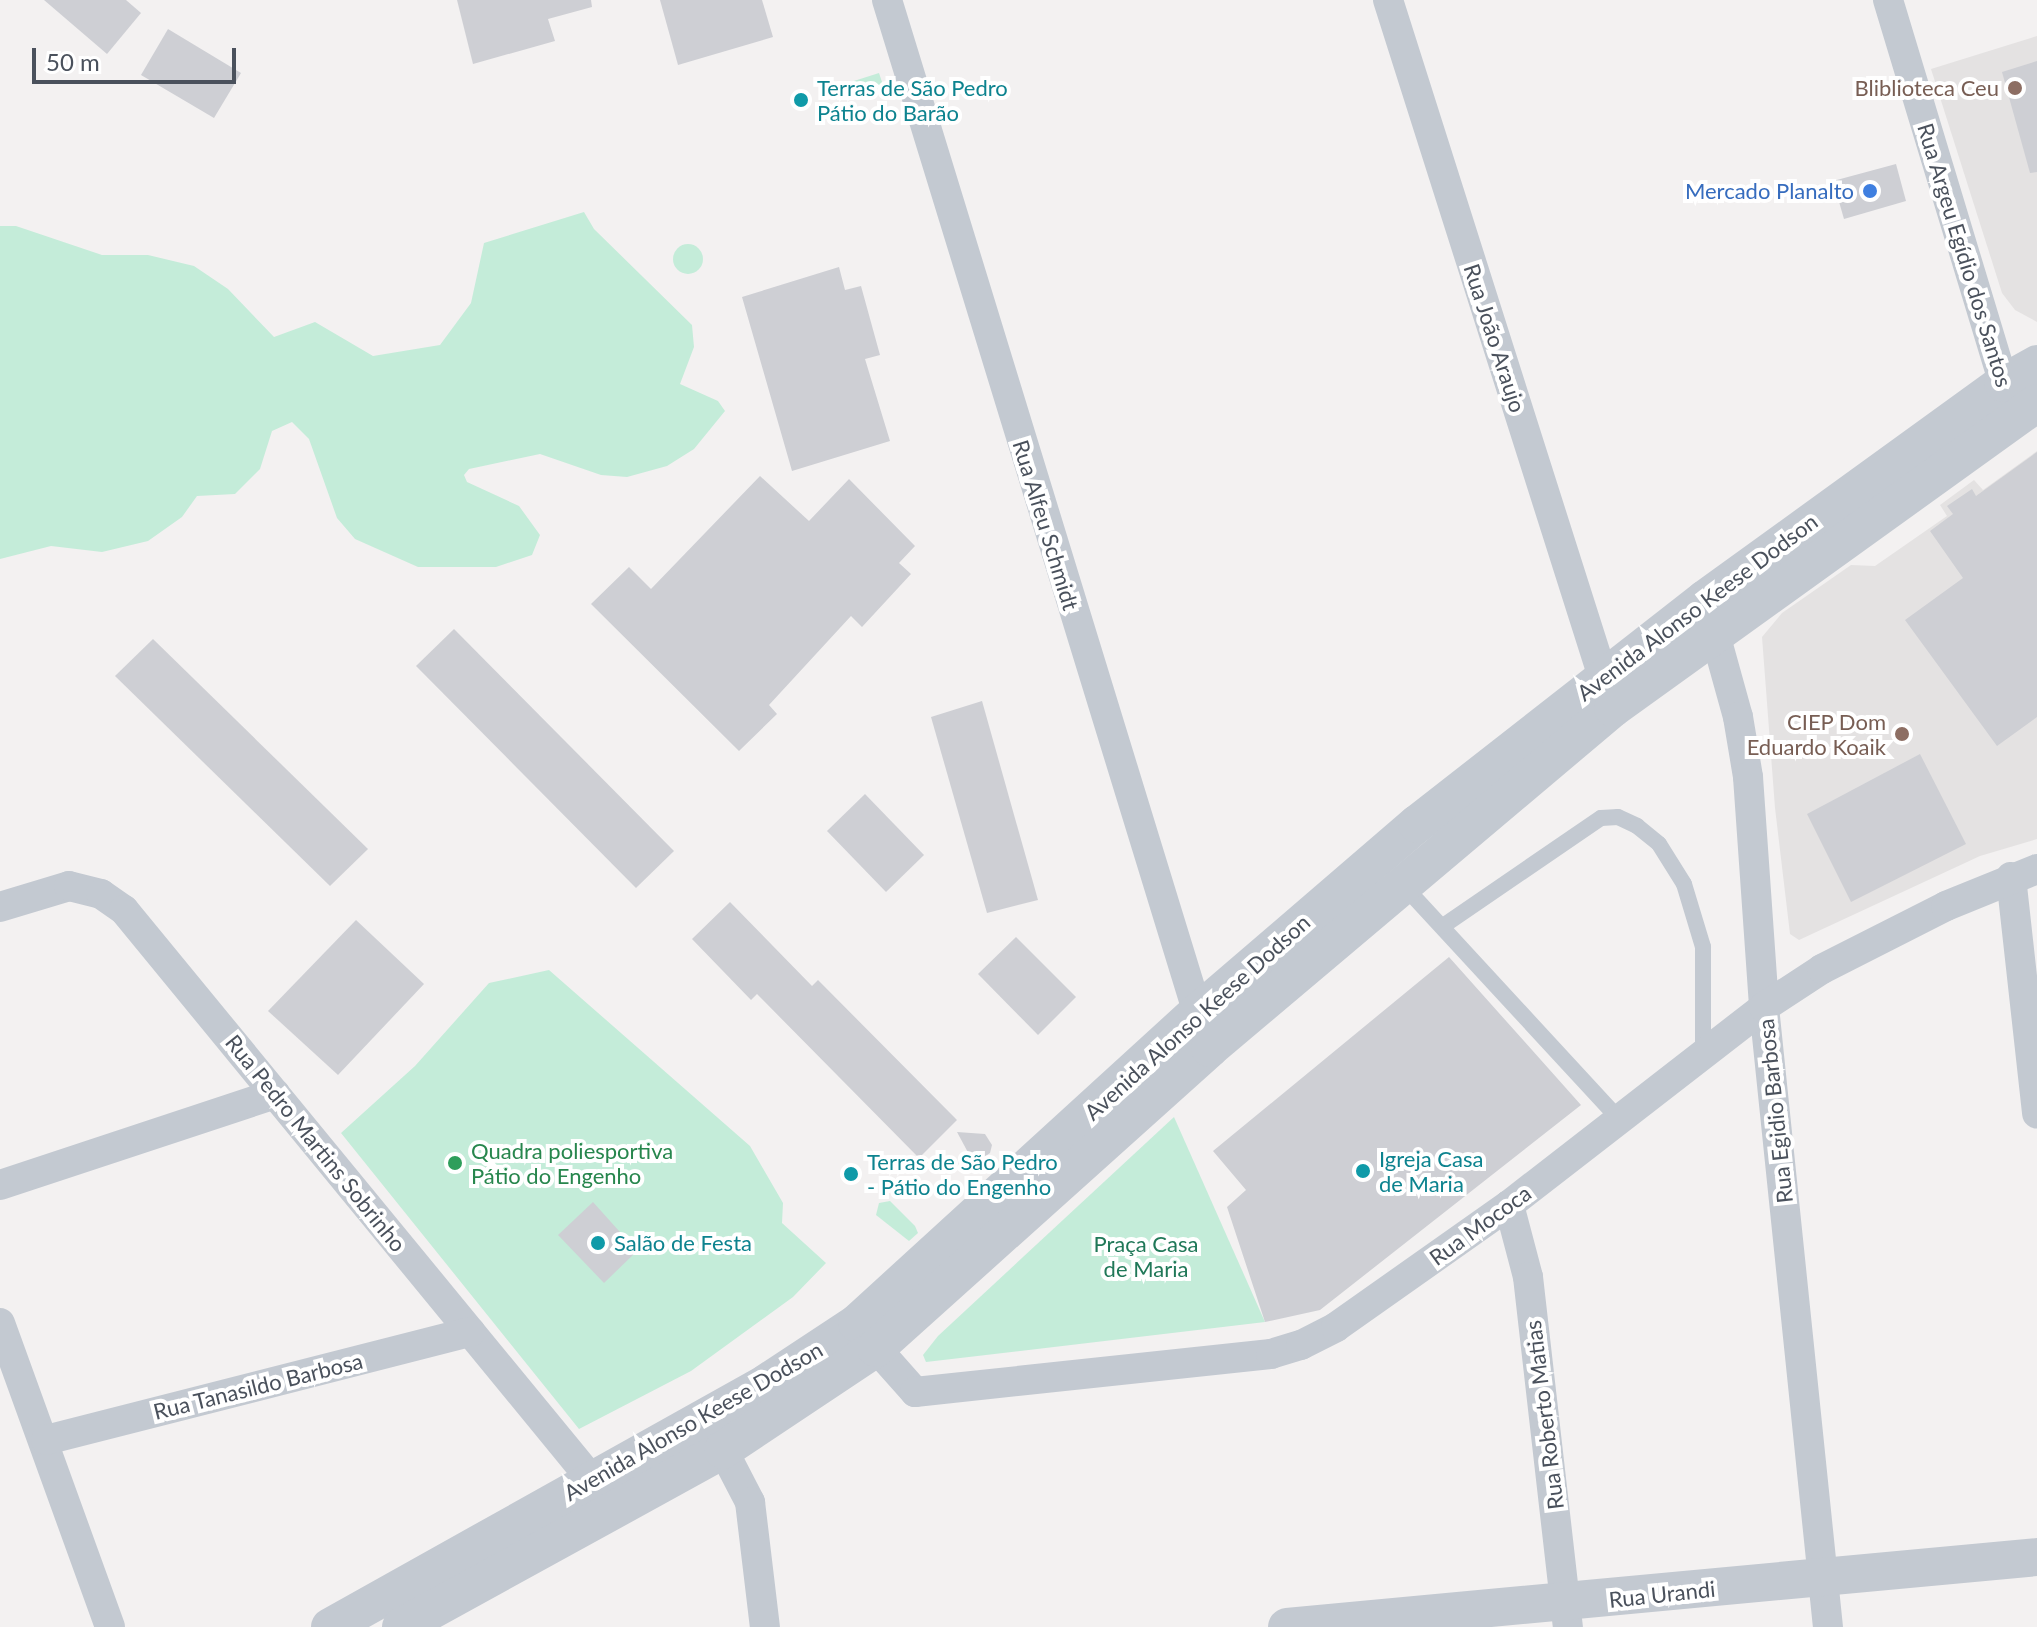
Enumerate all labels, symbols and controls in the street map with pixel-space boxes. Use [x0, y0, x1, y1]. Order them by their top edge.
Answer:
scale bar [36, 32, 240, 82]
text: 50 m [46, 47, 100, 76]
place label: Terras de São Pedro Pátio do Barão [817, 74, 1008, 126]
place label: Bliblioteca Ceu [1855, 75, 1999, 101]
marker: Bliblioteca Ceu [2006, 79, 2024, 97]
marker: Terras de São Pedro Pátio do Barão [792, 91, 810, 109]
street label: Rua Argeu Egídio dos Santos [1912, 120, 2018, 390]
place label: Mercado Planalto [1685, 178, 1854, 204]
marker: Mercado Planalto [1861, 182, 1879, 200]
street label: Rua João Araujo [1458, 260, 1532, 416]
street label: Rua Alfeu Schmidt [1007, 436, 1085, 614]
street label: Avenida Alonso Keese Dodson [1571, 508, 1823, 706]
place label: CIEP Dom Eduardo Koaik [1747, 708, 1886, 760]
marker: CIEP Dom Eduardo Koaik [1893, 725, 1911, 743]
street label: Avenida Alonso Keese Dodson [1079, 909, 1315, 1125]
street label: Rua Egidio Barbosa [1752, 1018, 1798, 1204]
street label: Rua Pedro Martins Sobrinho [220, 1029, 412, 1257]
place label: Quadra poliesportiva Pátio do Engenho [471, 1137, 673, 1188]
place label: Igreja Casa de Maria [1379, 1145, 1483, 1196]
place label: Terras de São Pedro - Pátio do Engenho [867, 1148, 1058, 1200]
marker: Quadra poliesportiva Pátio do Engenho [446, 1154, 464, 1172]
marker: Igreja Casa de Maria [1354, 1162, 1372, 1180]
marker: Terras de São Pedro - Pátio do Engenho [842, 1165, 860, 1183]
street label: Rua Mococa [1424, 1179, 1536, 1271]
place label: Salão de Festa [614, 1230, 752, 1256]
park label: Praça Casa de Maria [1094, 1230, 1198, 1282]
marker: Salão de Festa [589, 1234, 607, 1252]
street label: Rua Roberto Matias [1519, 1319, 1569, 1511]
street label: Avenida Alonso Keese Dodson [559, 1336, 827, 1506]
street label: Rua Tanasildo Barbosa [150, 1347, 366, 1425]
street label: Rua Urandi [1608, 1575, 1716, 1613]

